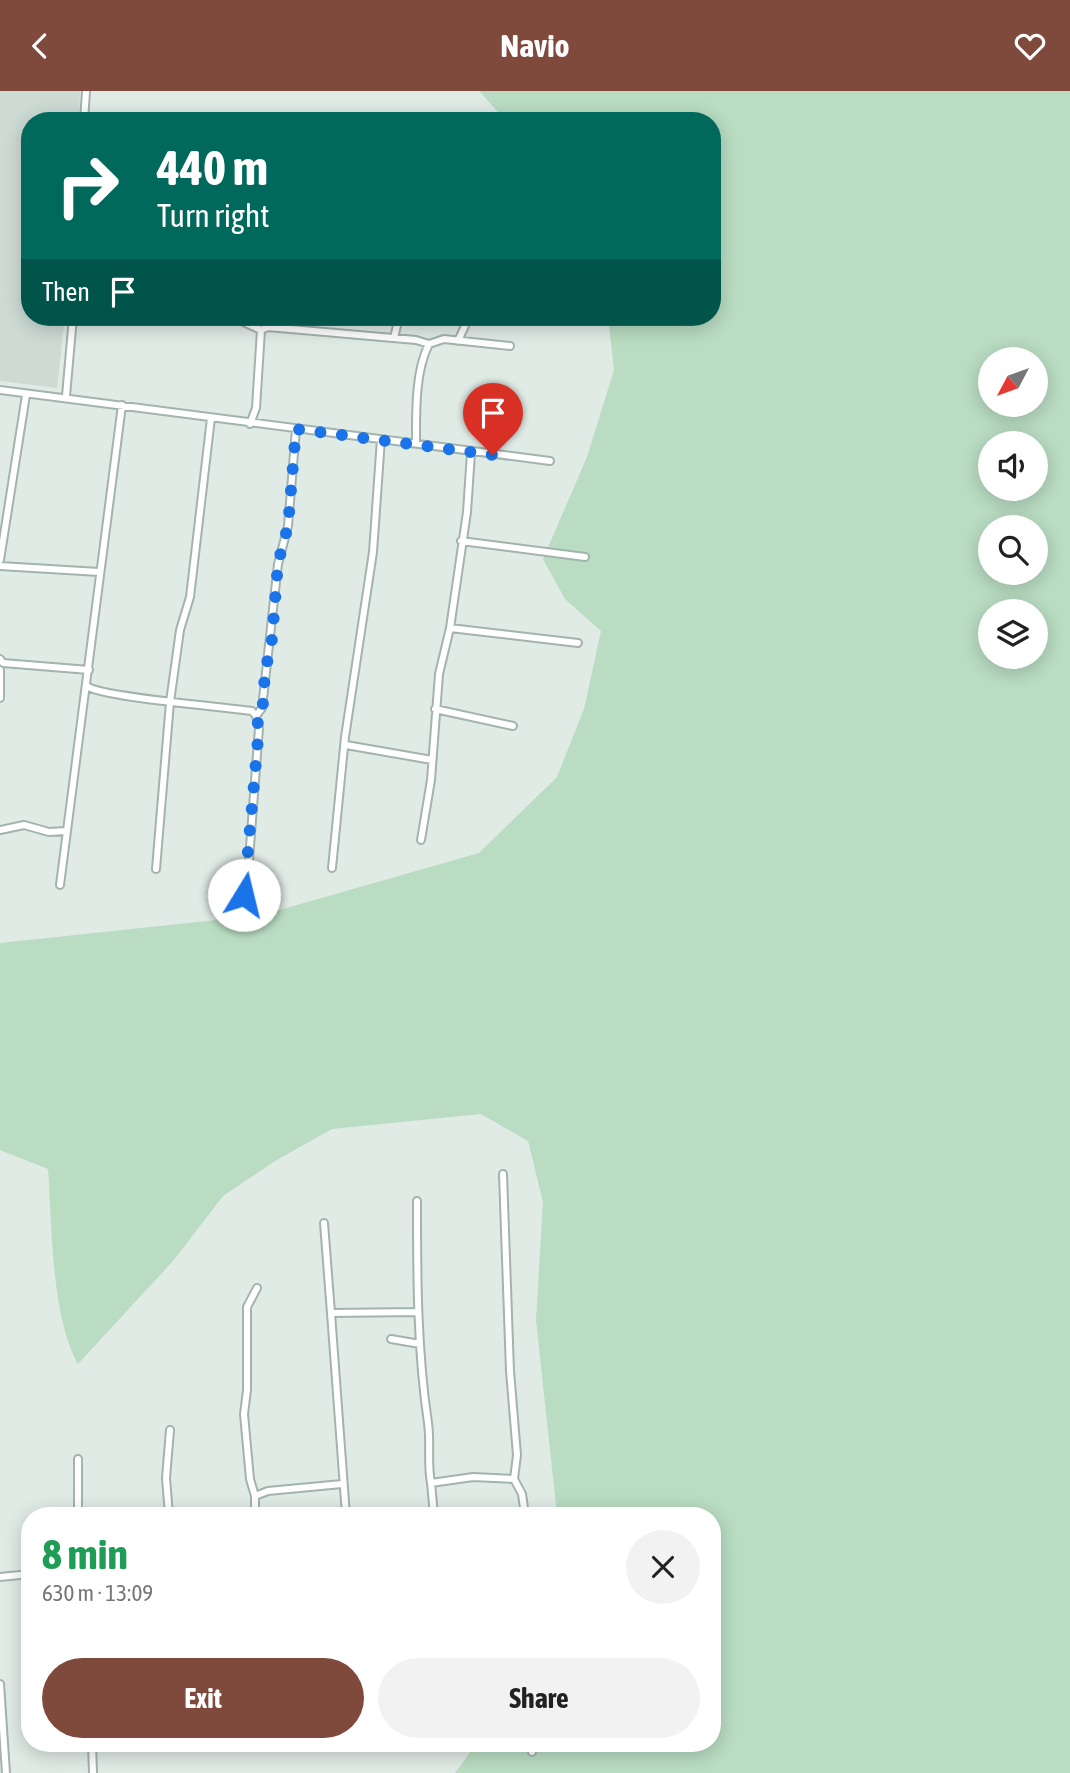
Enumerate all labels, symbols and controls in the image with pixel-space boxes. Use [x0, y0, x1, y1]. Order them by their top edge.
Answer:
icon: back [21, 27, 59, 65]
text: Navio [500, 27, 570, 64]
icon: heart [1011, 27, 1049, 65]
text: 440 m [157, 139, 268, 195]
icon: right [42, 140, 133, 231]
text: Turn right [157, 197, 270, 234]
icon: arrive [104, 273, 142, 311]
text: Then [42, 277, 90, 307]
north arrow [978, 347, 1048, 417]
map controls [978, 347, 1048, 669]
pin [463, 383, 523, 455]
icon: arrive [474, 394, 512, 432]
button: sound [978, 431, 1048, 501]
button: search [978, 515, 1048, 585]
button: layers [978, 599, 1048, 669]
position arrow [207, 858, 281, 932]
text: 8 min [42, 1530, 128, 1578]
button: close [626, 1530, 700, 1604]
text: 630 m · 13:09 [42, 1580, 153, 1606]
button: Exit [42, 1658, 364, 1738]
button: Share [378, 1658, 700, 1738]

